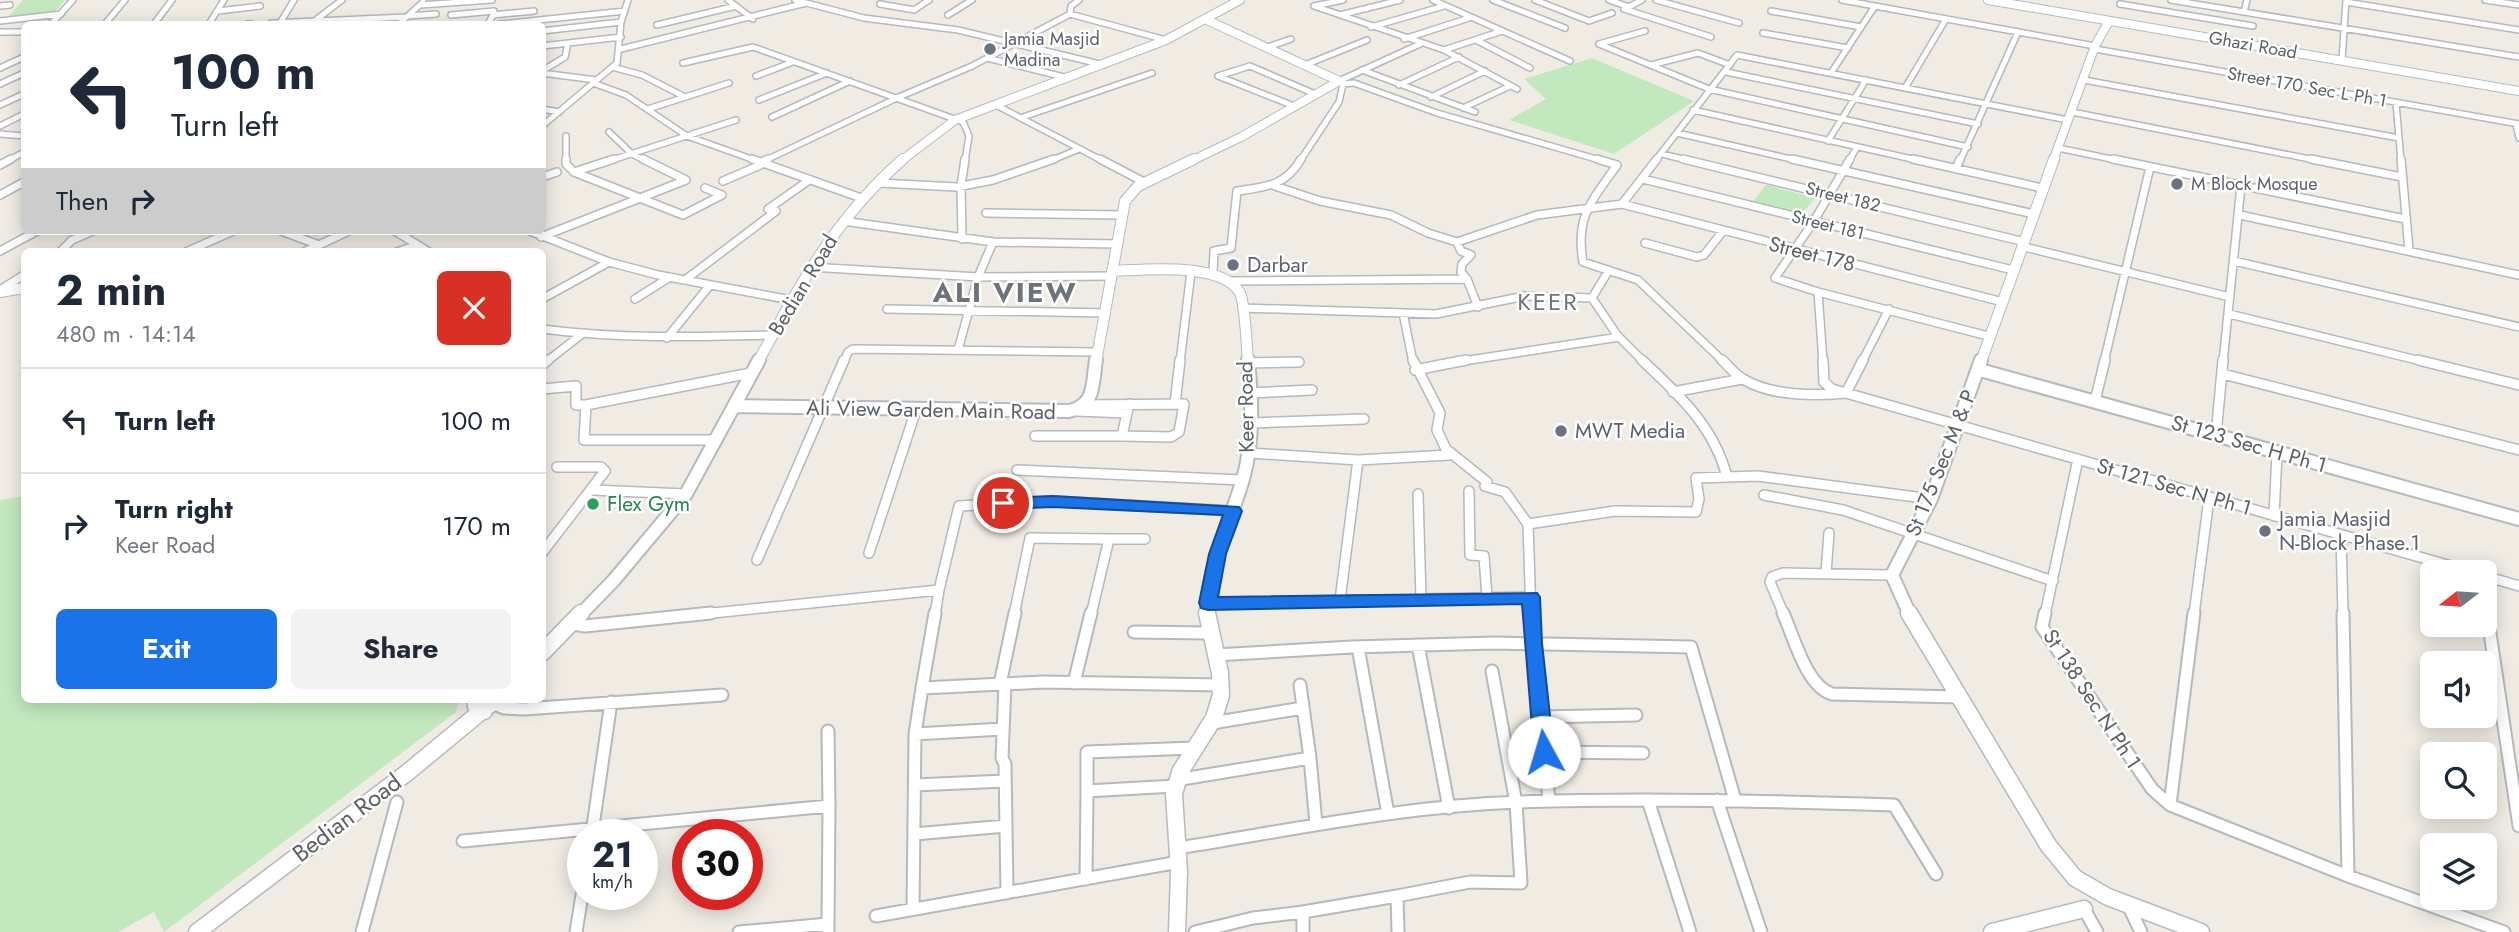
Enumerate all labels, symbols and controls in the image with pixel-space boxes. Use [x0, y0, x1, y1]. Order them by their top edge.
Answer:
street label: Ghazi Road [2207, 24, 2299, 66]
place label: Jamia Masjid Madina [1002, 26, 1100, 73]
text: 100 m [171, 37, 316, 107]
marker: Jamia Masjid Madina [982, 41, 998, 57]
icon: left [56, 49, 147, 140]
street label: Street 170 Sec L Ph 1 [2225, 60, 2389, 114]
text: Turn left [171, 102, 278, 148]
place label: M Block Mosque [2191, 171, 2318, 197]
street label: Street 182 [1803, 175, 1883, 219]
marker: M Block Mosque [2169, 176, 2185, 192]
text: Then [56, 182, 109, 220]
icon: right [123, 182, 161, 220]
street label: Street 181 [1789, 203, 1867, 247]
street label: Bedian Road [761, 229, 845, 341]
street label: Street 178 [1766, 229, 1858, 279]
place label: Darbar [1247, 250, 1309, 280]
marker: Darbar [1225, 257, 1241, 273]
text: 2 min [56, 260, 166, 321]
button: close [437, 271, 511, 345]
district label: ALI VIEW [932, 272, 1077, 313]
district label: KEER [1517, 284, 1579, 319]
text: 480 m · 14:14 [56, 317, 196, 351]
street label: Keer Road [1230, 361, 1262, 453]
street label: St 175 Sec M & P [1898, 385, 1984, 541]
street label: Ali View Garden Main Road [806, 393, 1056, 427]
icon: left [56, 402, 94, 440]
text: Turn left [115, 402, 215, 440]
text: 100 m [440, 402, 511, 440]
street label: St 123 Sec H Ph 1 [2168, 407, 2330, 481]
place label: MWT Media [1575, 416, 1685, 446]
marker: MWT Media [1553, 423, 1569, 439]
street label: St 121 Sec N Ph 1 [2093, 451, 2255, 523]
pin [973, 473, 1033, 533]
icon: arrive [984, 484, 1022, 522]
place label: Flex Gym [607, 489, 690, 519]
text: Turn right [115, 490, 233, 528]
marker: Flex Gym [585, 496, 601, 512]
place label: Jamia Masjid N-Block Phase.1 [2276, 504, 2420, 558]
icon: right [56, 507, 94, 545]
text: 170 m [442, 507, 511, 545]
marker: Jamia Masjid N-Block Phase.1 [2257, 523, 2273, 539]
text: Keer Road [115, 528, 215, 562]
north arrow [2420, 560, 2497, 637]
map controls [2420, 560, 2497, 910]
button: Exit [56, 609, 277, 689]
button: Share [291, 609, 511, 689]
street label: St 138 Sec N Ph 1 [2036, 623, 2148, 775]
button: sound [2420, 651, 2497, 728]
position arrow [1507, 715, 1581, 789]
button: search [2420, 742, 2497, 819]
street label: Bedian Road [285, 765, 409, 870]
speed limit sign: 30 [672, 819, 763, 910]
text: 21 [592, 830, 633, 880]
button: layers [2420, 833, 2497, 910]
text: km/h [592, 869, 633, 895]

